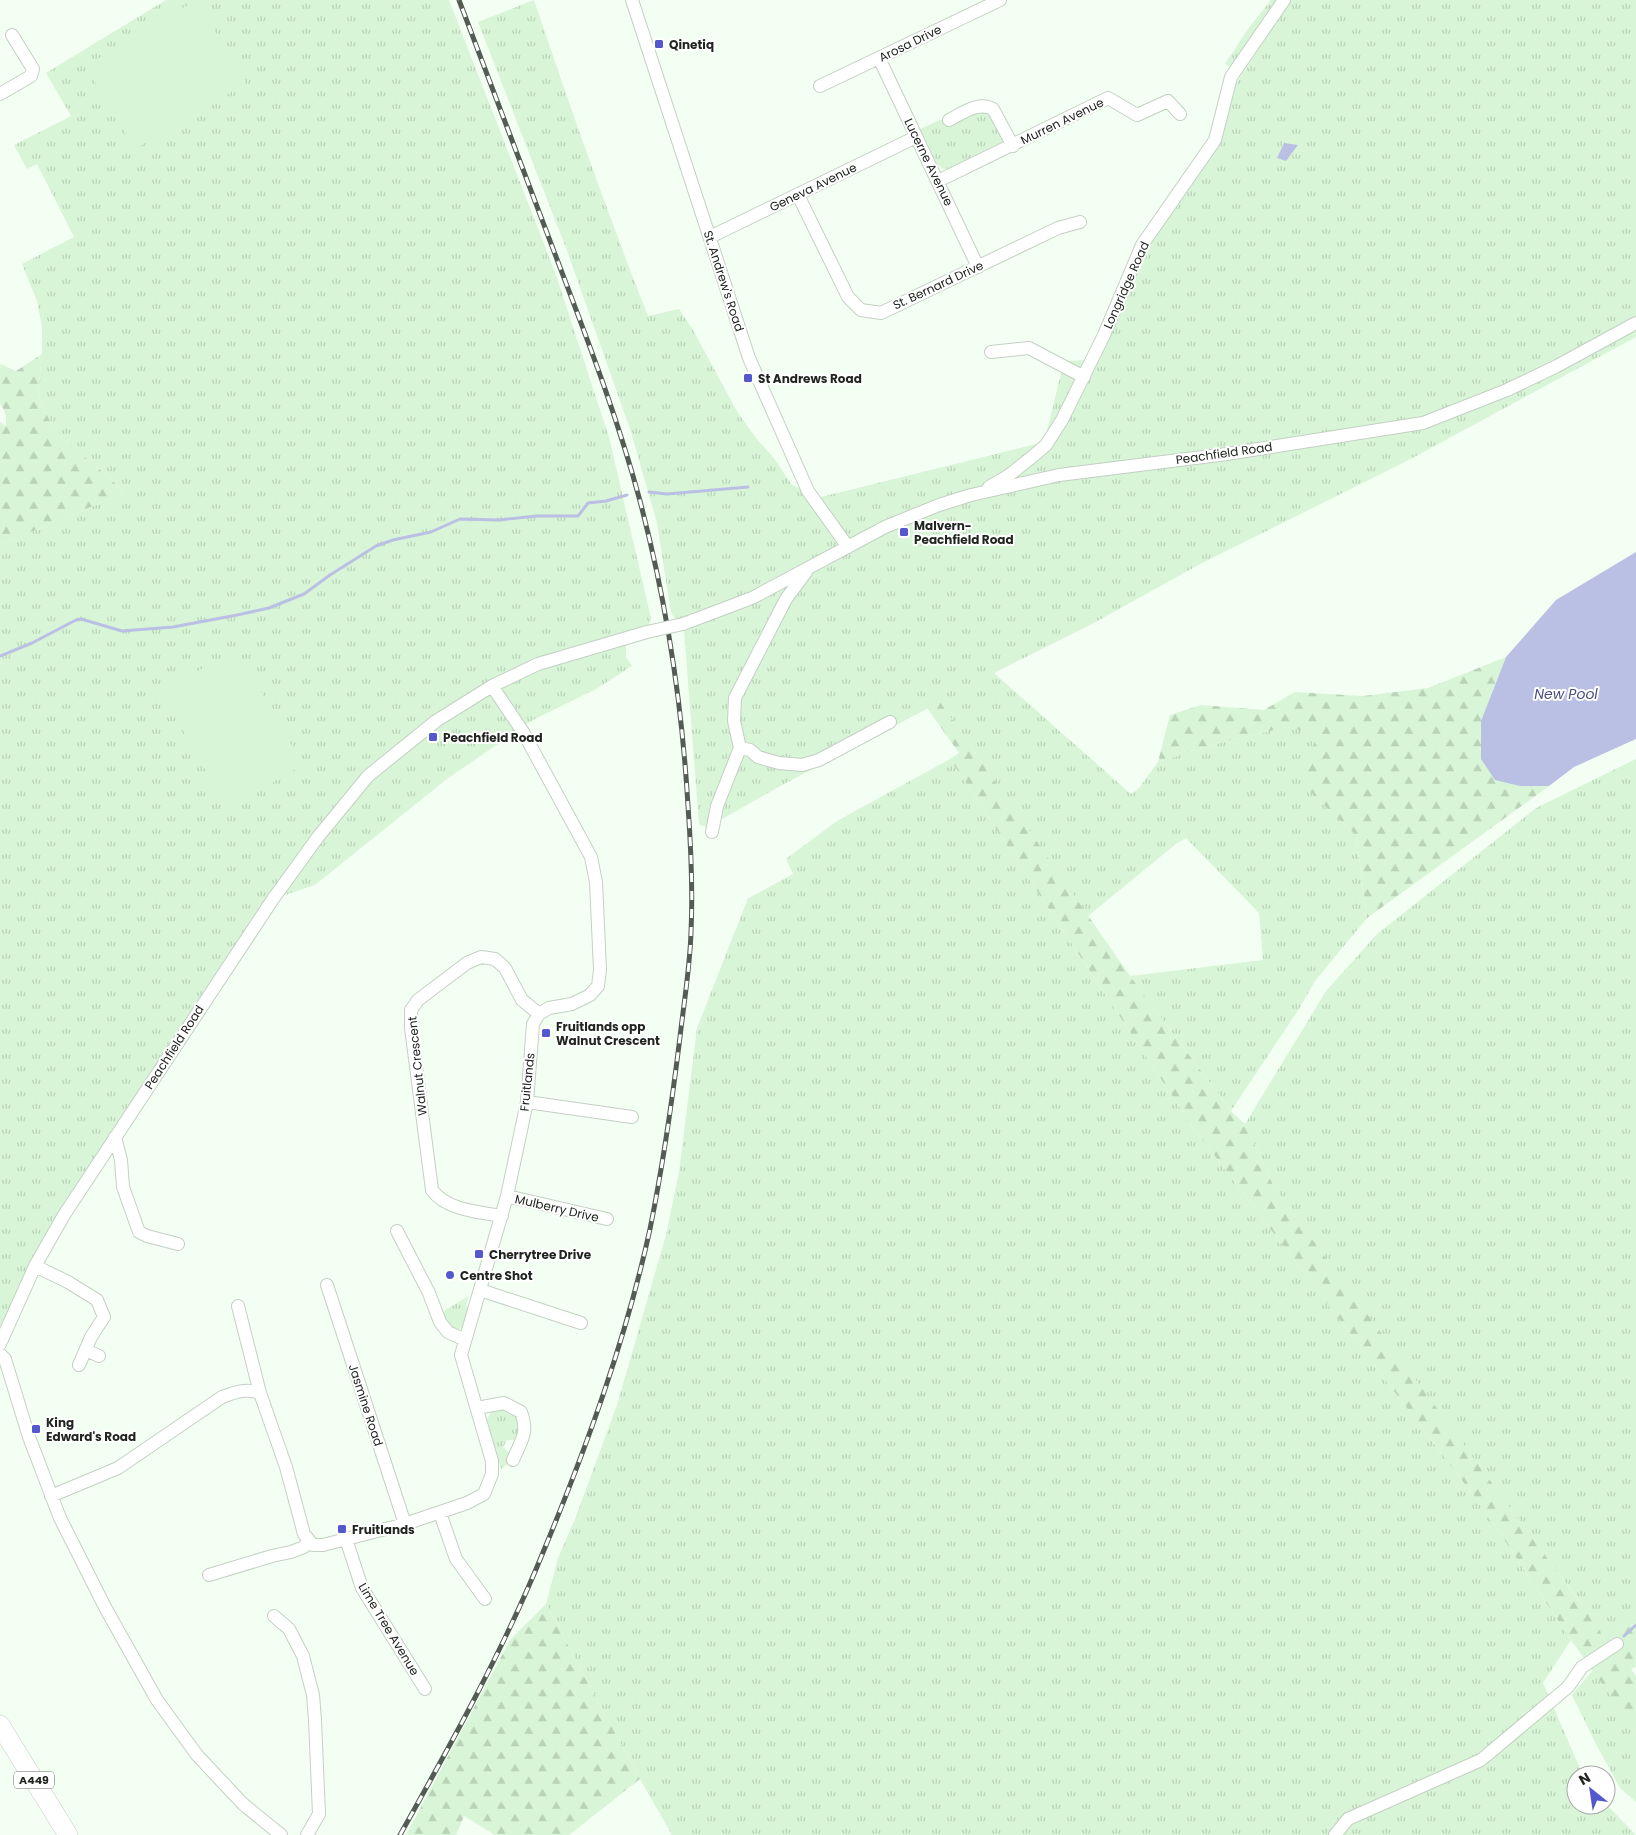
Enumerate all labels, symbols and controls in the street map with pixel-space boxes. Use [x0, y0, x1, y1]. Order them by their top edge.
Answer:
street label: Arosa Drive [876, 20, 944, 66]
place label: Qinetiq [669, 36, 714, 53]
marker: Qinetiq [653, 38, 665, 50]
street label: Murren Avenue [1018, 94, 1106, 148]
street label: Lucerne Avenue [900, 115, 958, 209]
street label: Geneva Avenue [767, 159, 859, 215]
street label: St. Andrew's Road [700, 228, 748, 334]
street label: Longridge Road [1099, 239, 1153, 331]
street label: St. Bernard Drive [890, 257, 986, 313]
place label: St Andrews Road [758, 370, 862, 387]
marker: St Andrews Road [742, 372, 754, 384]
street label: Peachfield Road [1175, 438, 1273, 468]
place label: Malvern- Peachfield Road [914, 517, 1014, 548]
marker: Malvern- Peachfield Road [898, 526, 910, 538]
water label: New Pool [1534, 684, 1598, 704]
place label: Peachfield Road [443, 729, 543, 746]
marker: Peachfield Road [427, 731, 439, 743]
street label: Peachfield Road [140, 1002, 208, 1092]
street label: Walnut Crescent [403, 1015, 431, 1117]
place label: Fruitlands opp Walnut Crescent [556, 1018, 660, 1049]
marker: Fruitlands opp Walnut Crescent [540, 1027, 552, 1039]
street label: Fruitlands [515, 1052, 539, 1112]
street label: Mulberry Drive [513, 1190, 601, 1226]
place label: Cherrytree Drive [489, 1246, 592, 1263]
marker: Cherrytree Drive [473, 1248, 485, 1260]
place label: Centre Shot [460, 1267, 533, 1284]
marker: Centre Shot [444, 1269, 456, 1281]
street label: Jasmine Road [345, 1362, 387, 1448]
place label: King Edward's Road [46, 1414, 136, 1445]
marker: King Edward's Road [30, 1423, 42, 1435]
place label: Fruitlands [352, 1521, 415, 1538]
marker: Fruitlands [336, 1523, 348, 1535]
street label: Lime Tree Avenue [355, 1580, 423, 1678]
north arrow [1566, 1765, 1616, 1815]
text: N [1575, 1767, 1594, 1790]
road number: A449 [14, 1772, 54, 1788]

